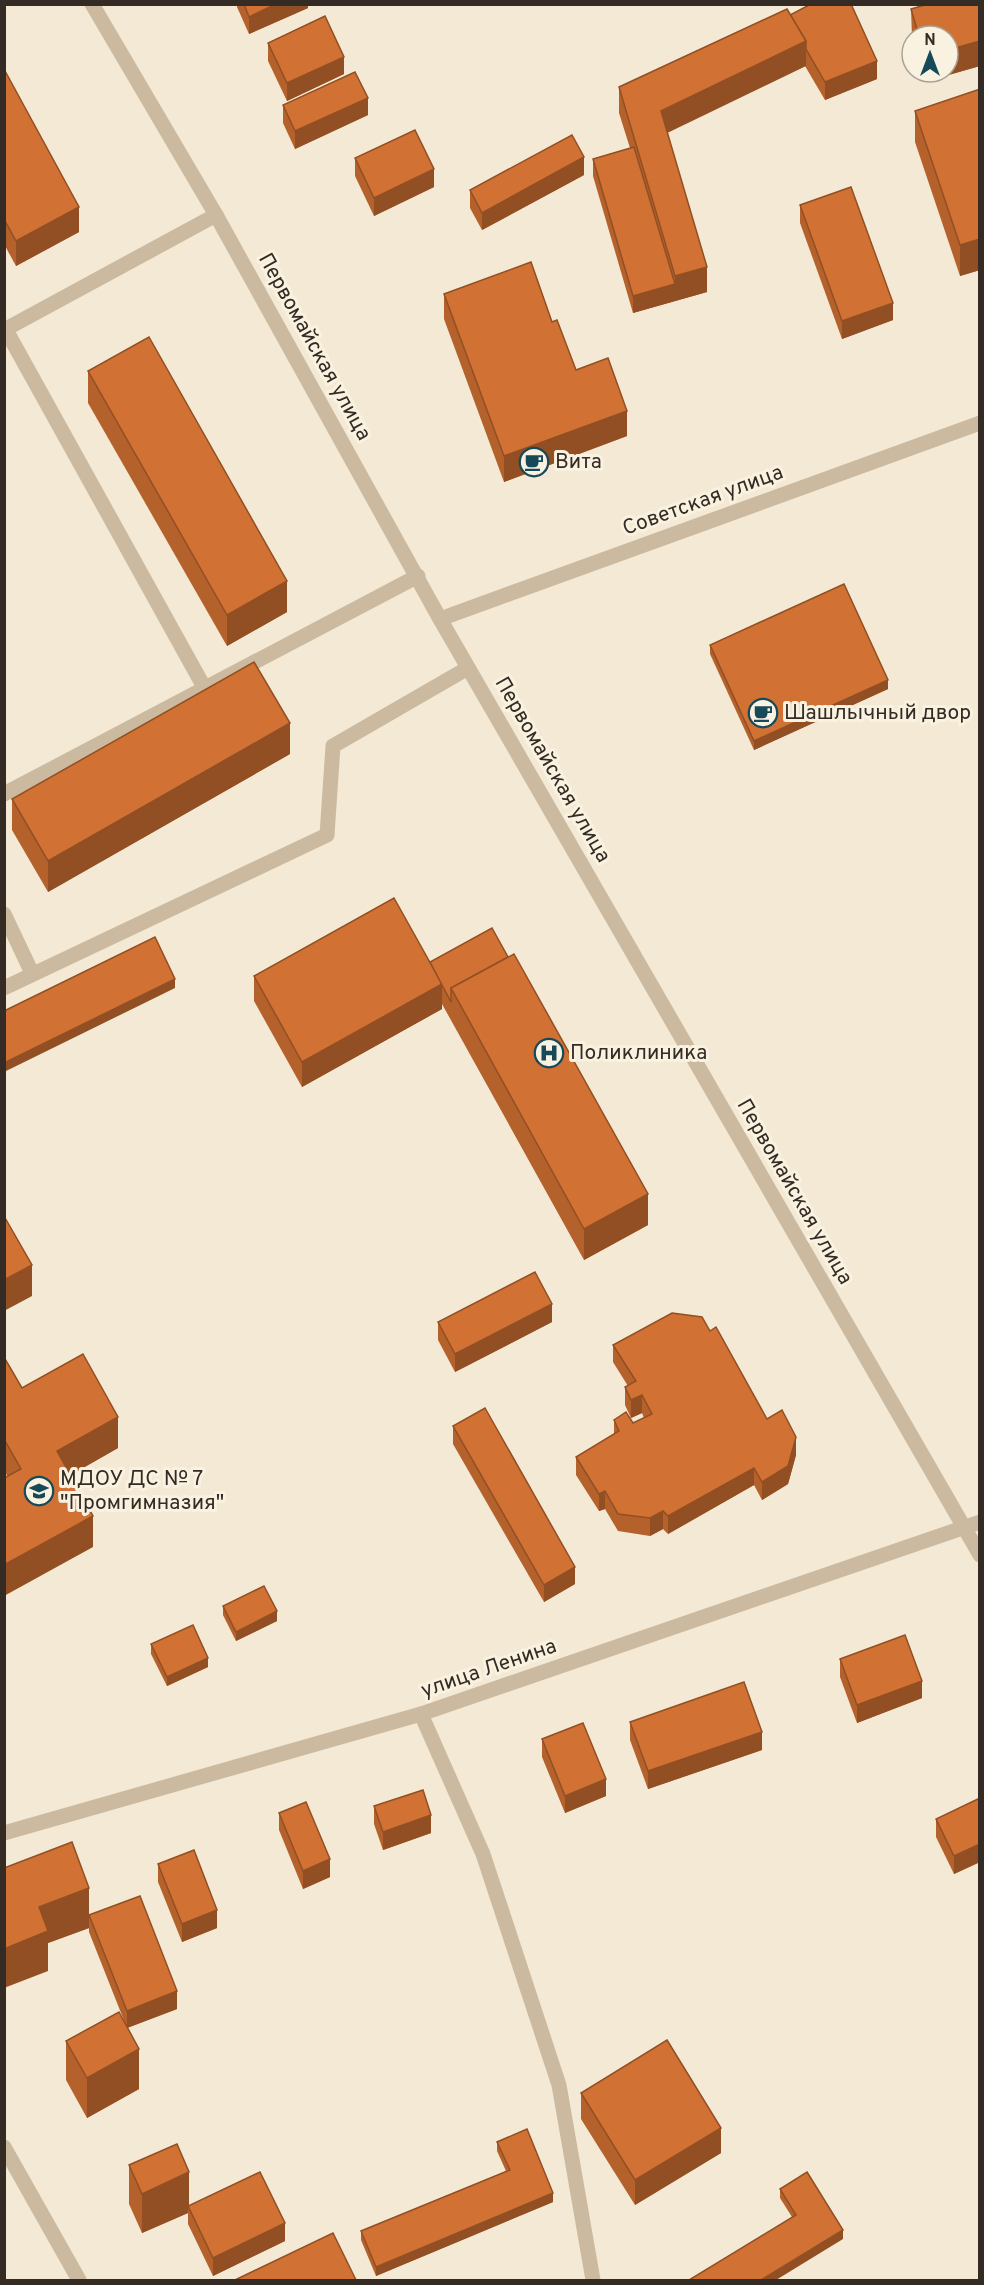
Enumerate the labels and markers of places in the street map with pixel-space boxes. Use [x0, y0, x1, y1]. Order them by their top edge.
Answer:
cafe icon: Вита [518, 446, 550, 478]
place label: Вита [555, 449, 602, 476]
cafe icon: Шашлычный двор [747, 697, 779, 729]
place label: Шашлычный двор [784, 700, 971, 727]
hospital icon: Поликлиника [533, 1037, 565, 1069]
place label: Поликлиника [570, 1040, 707, 1067]
place label: МДОУ ДС № 7 "Промгимназия" [60, 1466, 224, 1517]
school or university icon: МДОУ ДС № 7 "Промгимназия" [23, 1475, 55, 1507]

